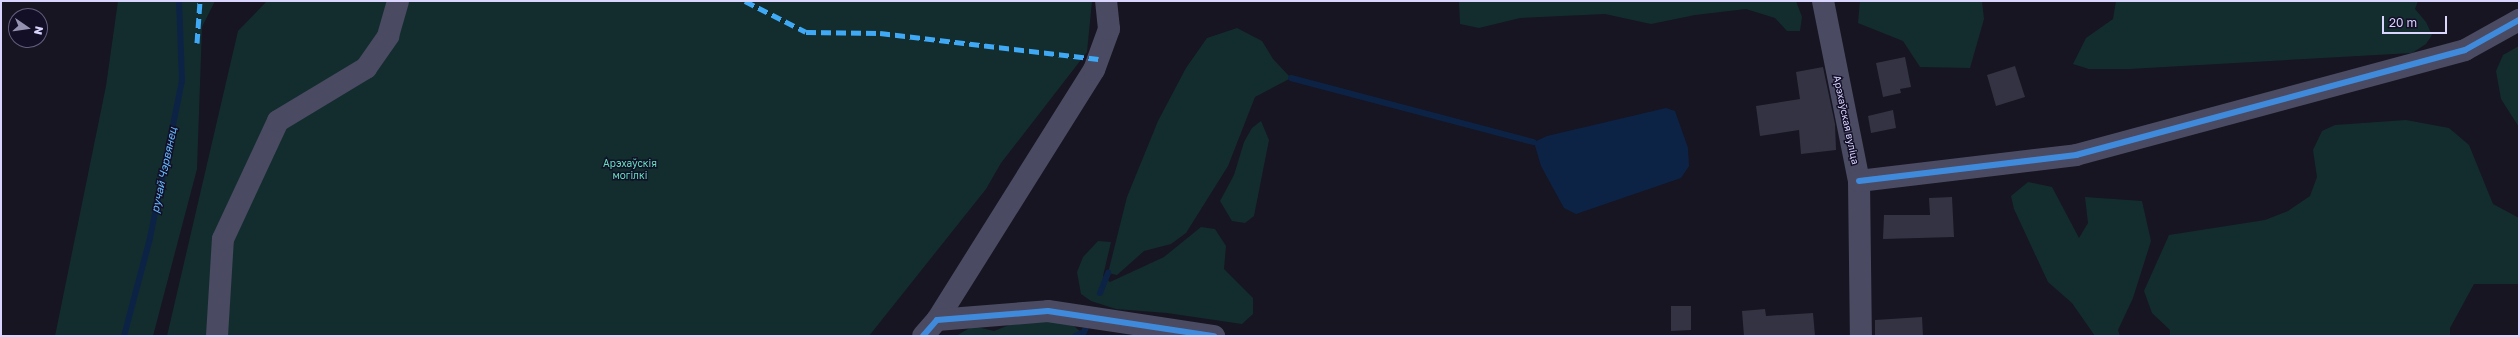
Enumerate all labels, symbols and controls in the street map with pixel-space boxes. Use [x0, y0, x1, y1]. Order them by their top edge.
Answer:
north arrow [8, 8, 48, 48]
scale bar [2384, 8, 2449, 34]
text: 20 m [2389, 15, 2417, 30]
text: N [32, 25, 46, 36]
street label: Арэхаўская вуліца [1831, 74, 1861, 166]
water label: ручай Чэрвянец [148, 126, 180, 214]
park label: Арэхаўскія могілкі [603, 157, 657, 180]

